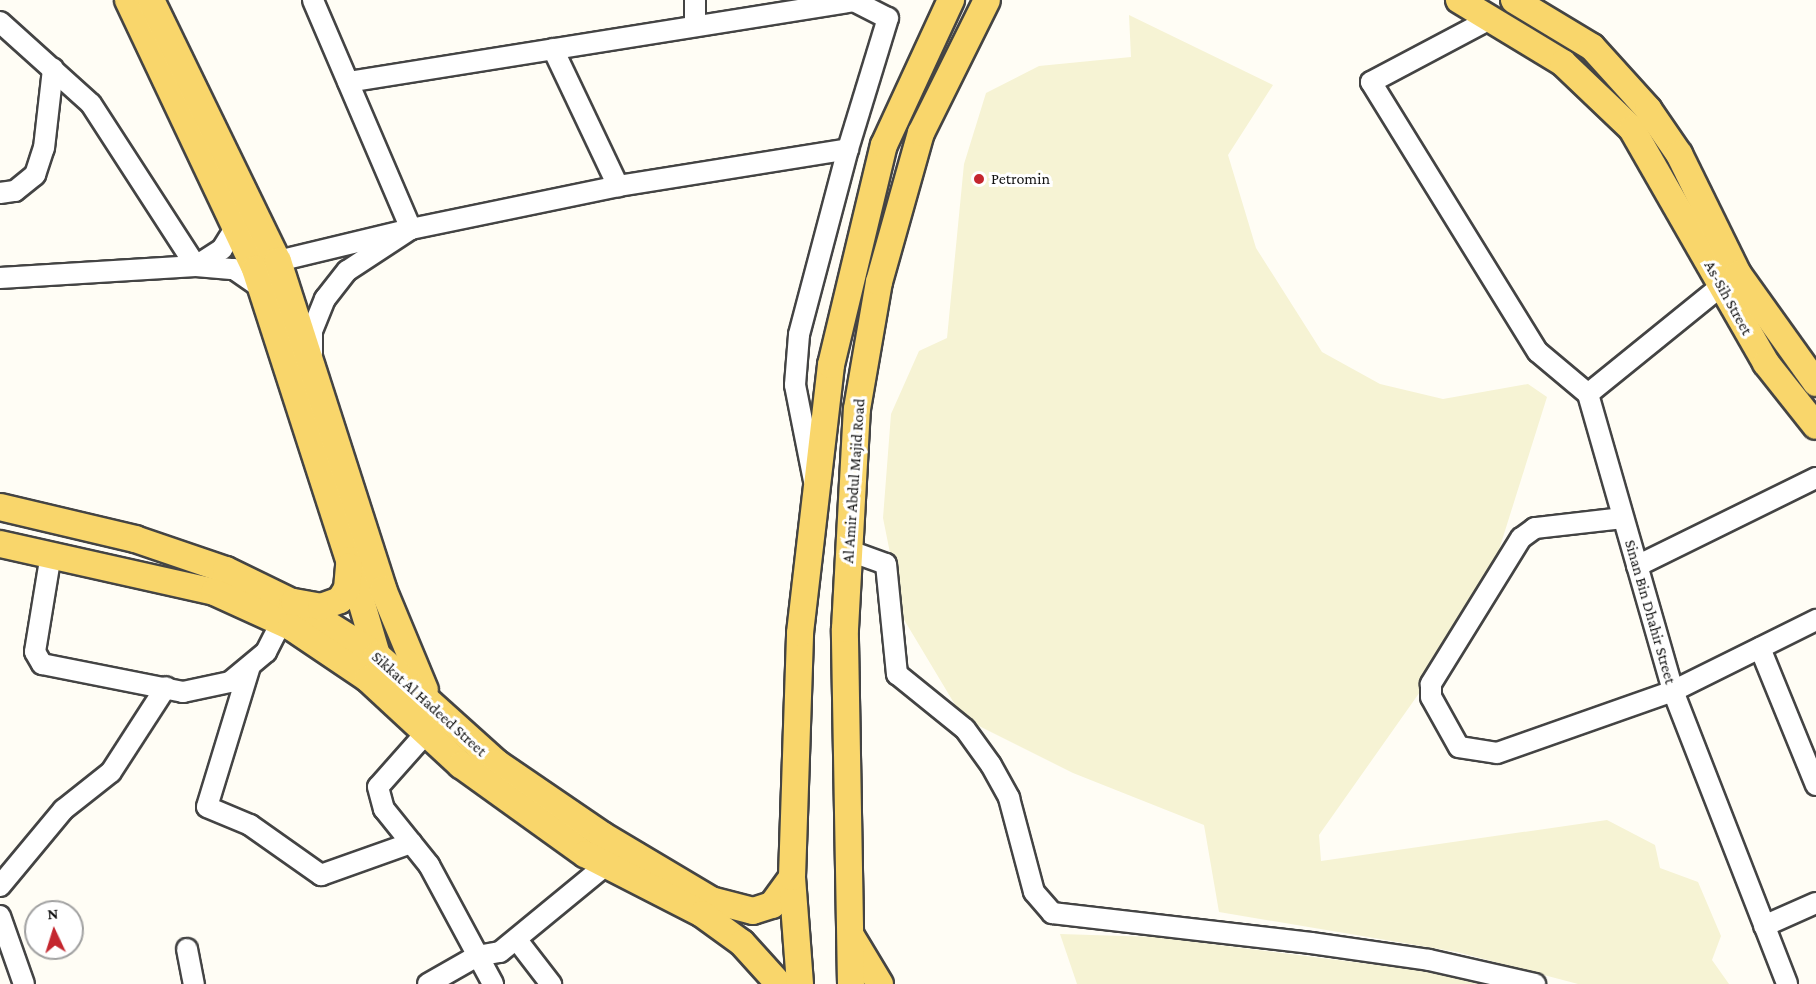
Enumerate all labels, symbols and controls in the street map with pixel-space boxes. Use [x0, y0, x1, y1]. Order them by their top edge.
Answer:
place label: Petromin [991, 169, 1050, 189]
marker: Petromin [972, 172, 986, 186]
street label: As-Sih Street [1700, 258, 1756, 338]
street label: Al Amir Abdul Majid Road [839, 398, 869, 564]
street label: Sinan Bin Dhahir Street [1620, 538, 1680, 686]
street label: Sikkat Al Hadeed Street [368, 647, 490, 761]
north arrow [24, 900, 84, 960]
text: N [47, 905, 59, 922]

